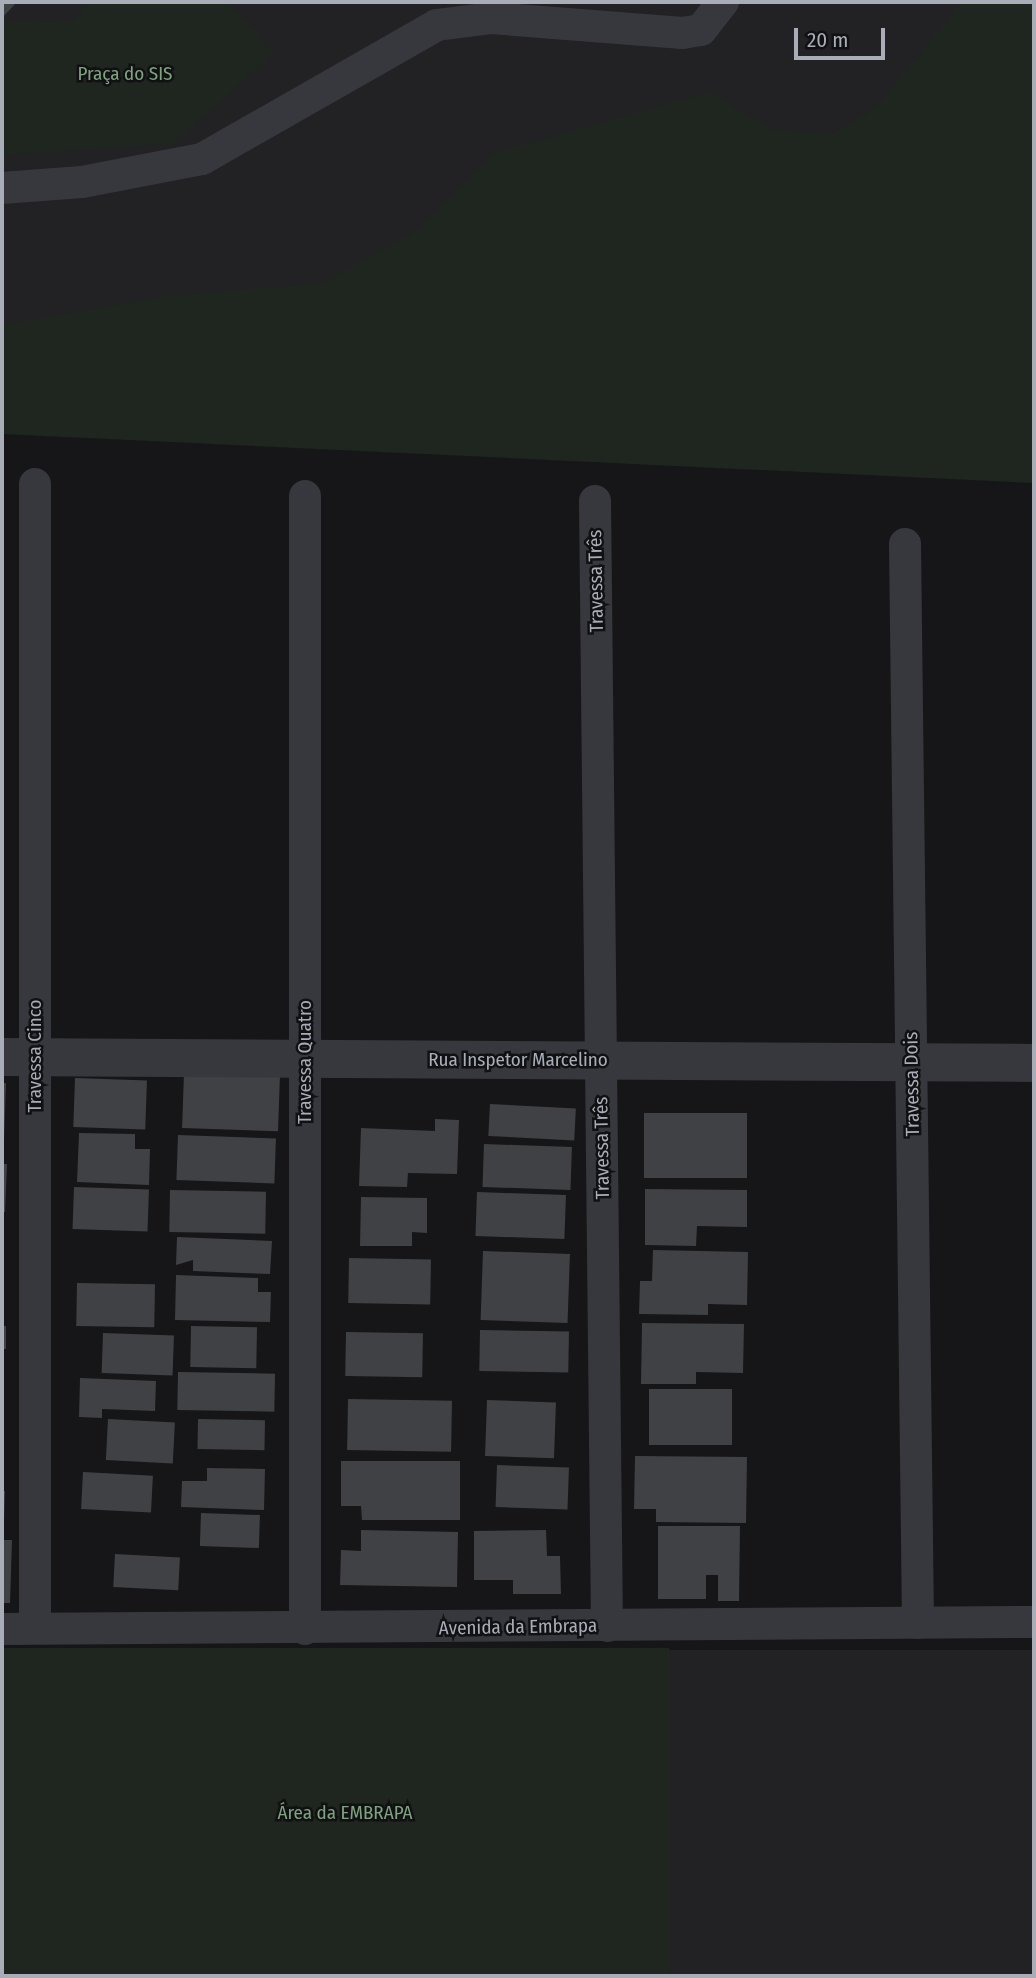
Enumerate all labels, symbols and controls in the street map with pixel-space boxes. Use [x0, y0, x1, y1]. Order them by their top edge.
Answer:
scale bar [798, 14, 889, 58]
text: 20 m [807, 27, 848, 53]
park label: Praça do SIS [77, 63, 173, 85]
street label: Travessa Três [584, 530, 608, 632]
street label: Travessa Cinco [24, 1000, 46, 1112]
street label: Travessa Quatro [294, 1000, 316, 1124]
street label: Travessa Dois [900, 1031, 924, 1137]
street label: Rua Inspetor Marcelino [428, 1049, 608, 1071]
street label: Travessa Três [590, 1097, 614, 1199]
street label: Avenida da Embrapa [439, 1614, 597, 1640]
park label: Área da EMBRAPA [278, 1802, 412, 1824]

